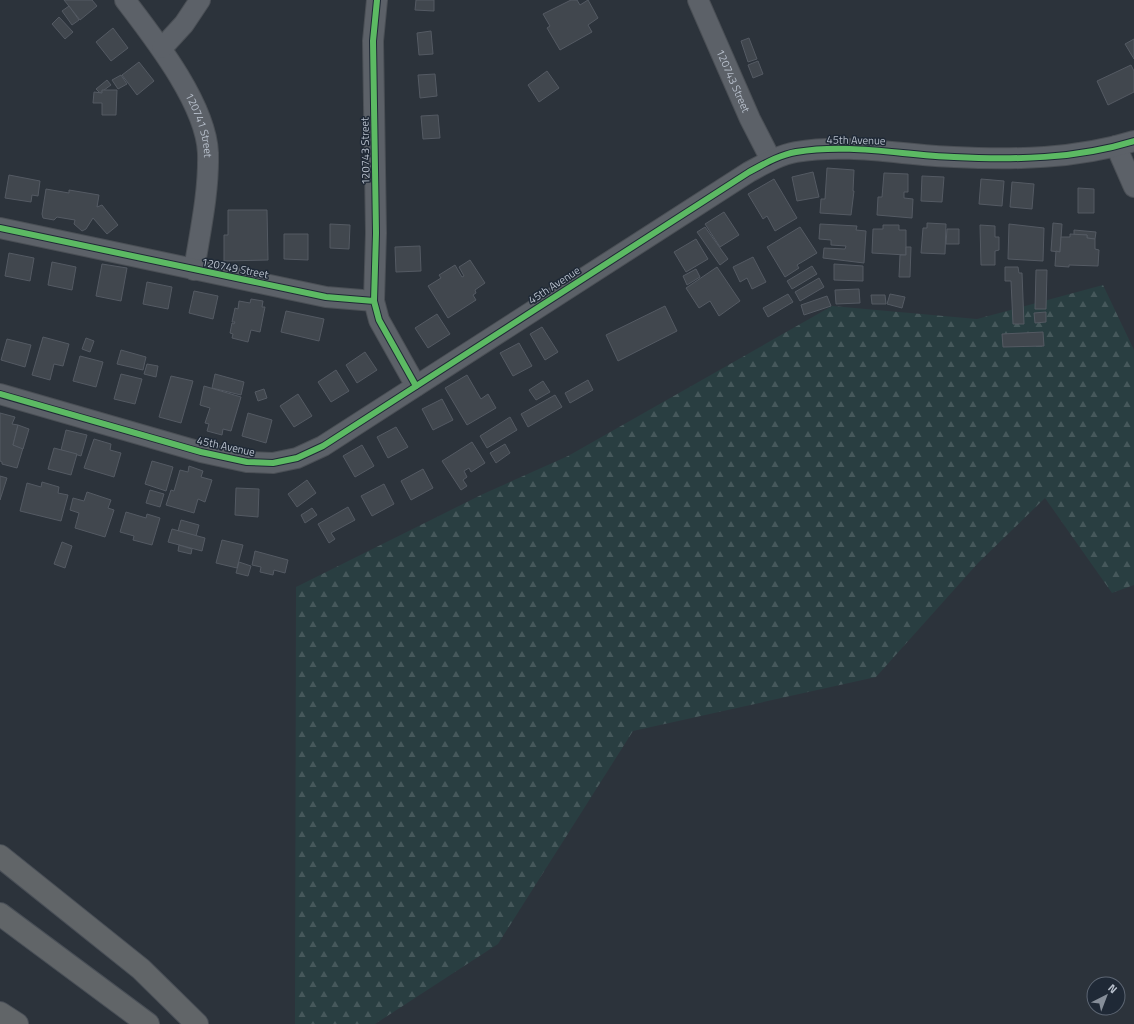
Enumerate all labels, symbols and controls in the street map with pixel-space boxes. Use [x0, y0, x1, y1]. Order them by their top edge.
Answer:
street label: 120743 Street [712, 46, 754, 115]
street label: 120741 Street [182, 90, 216, 158]
street label: 120743 Street [356, 117, 374, 185]
street label: 45th Avenue [826, 131, 886, 149]
street label: 120749 Street [200, 254, 270, 282]
street label: 45th Avenue [525, 262, 583, 308]
street label: 45th Avenue [196, 432, 257, 460]
north arrow [1086, 976, 1126, 1016]
text: N [1105, 980, 1121, 997]

